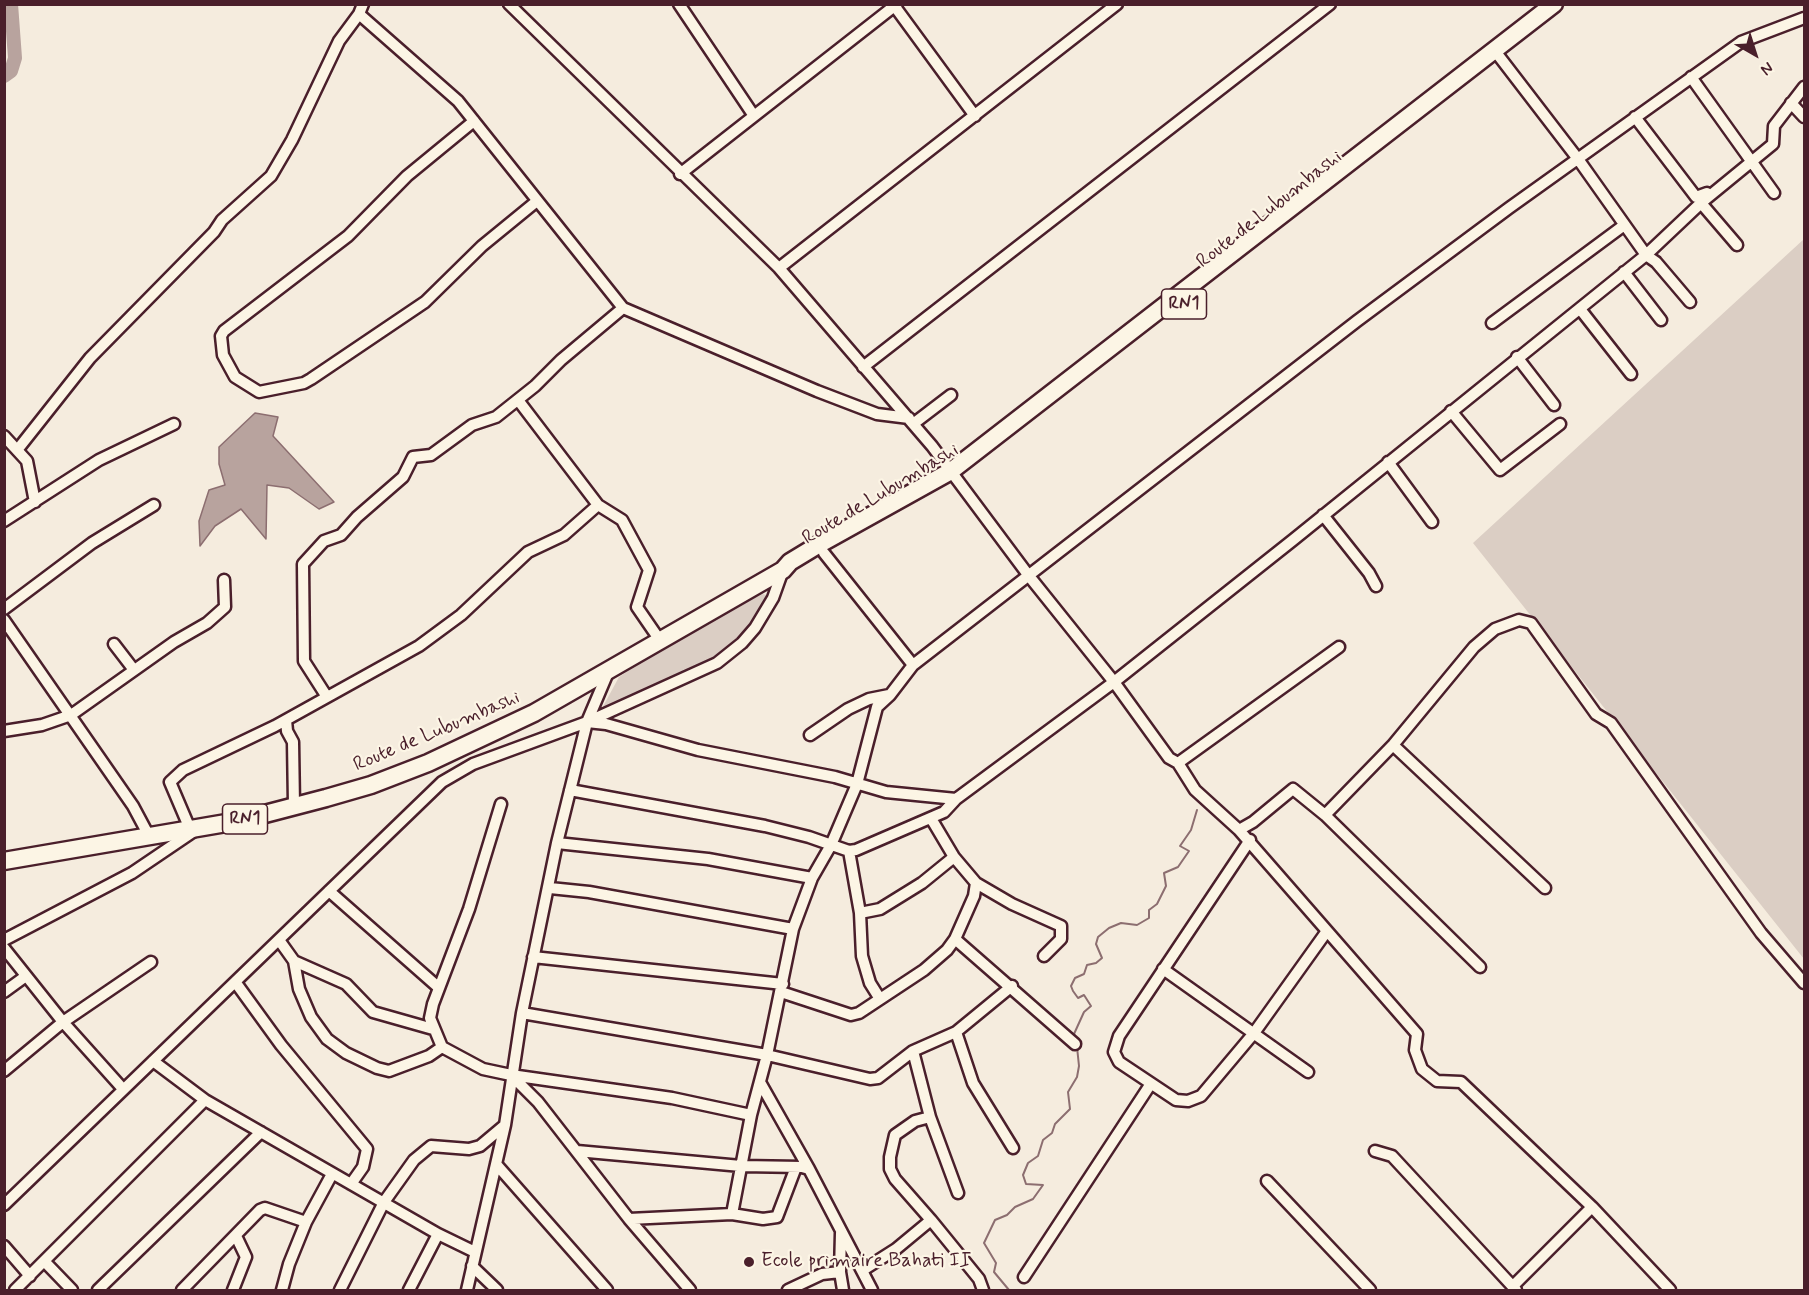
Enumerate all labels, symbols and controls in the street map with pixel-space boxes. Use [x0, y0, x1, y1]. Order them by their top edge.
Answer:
north arrow [1725, 24, 1785, 84]
text: N [1756, 57, 1777, 80]
street label: Route de Lubumbashi [1192, 146, 1348, 274]
road number: RN1 [1162, 289, 1206, 319]
street label: Route de Lubumbashi [798, 439, 964, 551]
street label: Route de Lubumbashi [350, 686, 524, 778]
road number: RN1 [222, 804, 268, 834]
place label: Ecole primaire Bahati II [761, 1250, 971, 1274]
marker: Ecole primaire Bahati II [742, 1255, 756, 1269]

